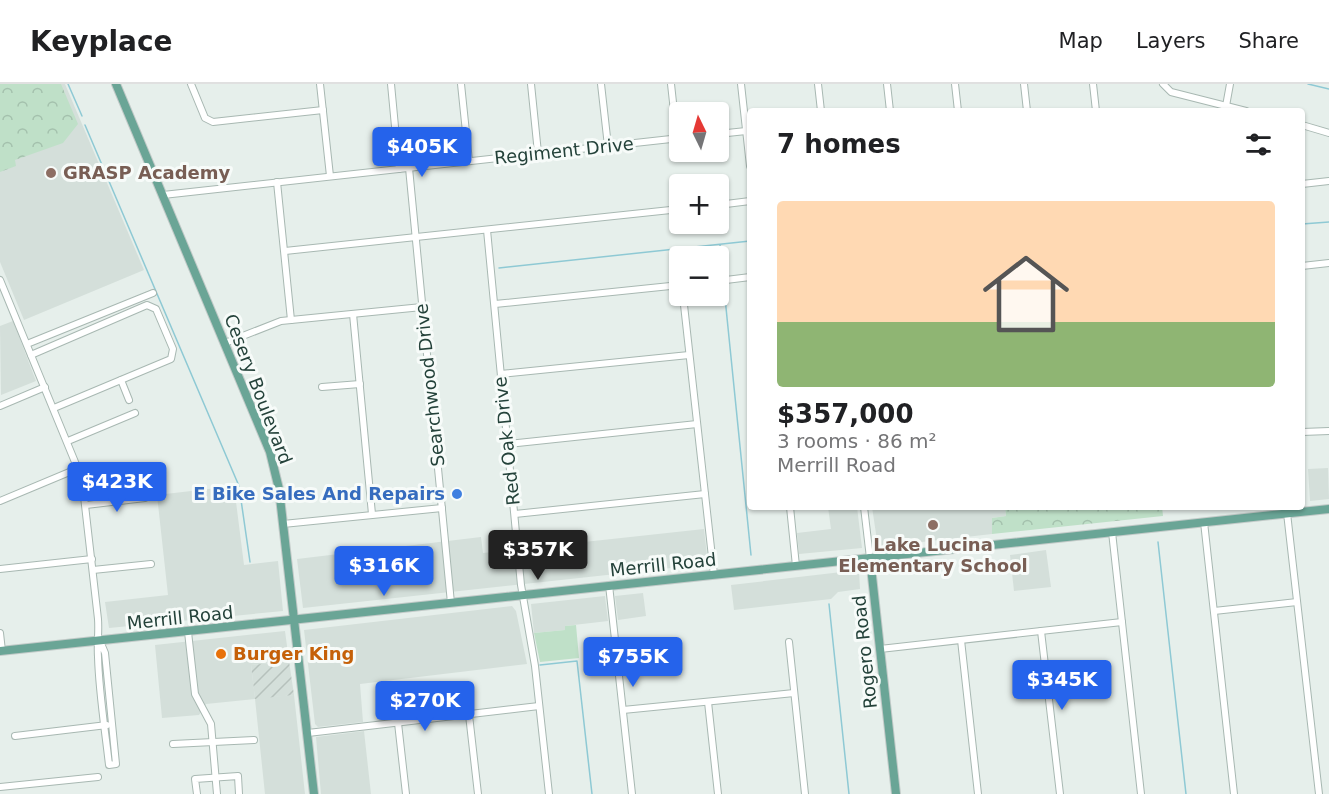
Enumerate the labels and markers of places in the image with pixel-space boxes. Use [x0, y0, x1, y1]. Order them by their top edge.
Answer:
pin: $405K [380, 127, 464, 178]
place label: GRASP Academy [63, 162, 231, 183]
marker: GRASP Academy [44, 166, 58, 180]
pin: $423K [75, 462, 159, 513]
place label: E Bike Sales And Repairs [193, 483, 445, 504]
marker: E Bike Sales And Repairs [450, 487, 464, 501]
marker: Lake Lucina Elementary School [926, 518, 940, 532]
pin: $357K [496, 530, 580, 581]
place label: Lake Lucina Elementary School [838, 534, 1028, 576]
pin: $316K [342, 546, 426, 597]
pin: $755K [591, 637, 675, 688]
place label: Burger King [233, 643, 354, 664]
marker: Burger King [214, 647, 228, 661]
pin: $345K [1020, 660, 1104, 711]
pin: $270K [383, 681, 467, 732]

